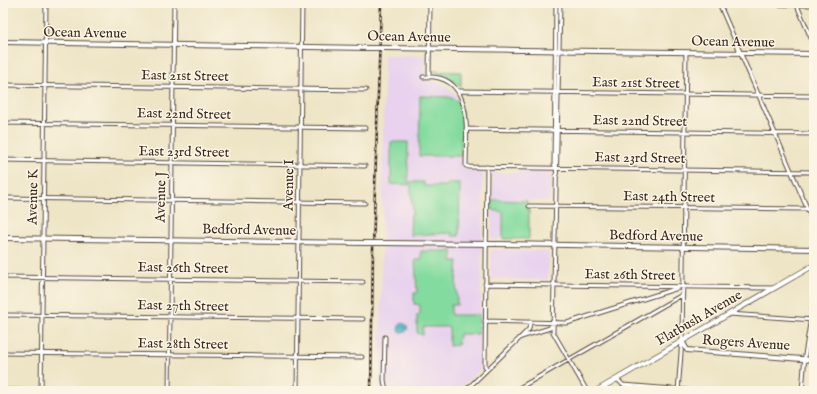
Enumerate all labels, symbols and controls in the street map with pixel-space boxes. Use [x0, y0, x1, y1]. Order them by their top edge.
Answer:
street label: Ocean Avenue [43, 23, 127, 43]
street label: Ocean Avenue [367, 27, 451, 47]
street label: Ocean Avenue [691, 32, 775, 52]
street label: East 21st Street [141, 66, 229, 86]
street label: East 21st Street [592, 73, 680, 93]
street label: East 22nd Street [137, 104, 232, 124]
street label: East 22nd Street [593, 111, 688, 131]
street label: East 23rd Street [138, 142, 230, 162]
street label: East 23rd Street [594, 148, 686, 168]
street label: Avenue I [280, 159, 298, 212]
street label: Avenue K [23, 168, 43, 226]
street label: Avenue J [152, 171, 170, 224]
street label: East 24th Street [623, 187, 715, 207]
street label: Bedford Avenue [202, 220, 297, 240]
street label: Bedford Avenue [609, 226, 704, 246]
street label: East 26th Street [137, 258, 229, 278]
street label: East 26th Street [584, 265, 676, 285]
street label: Flatbush Avenue [653, 286, 746, 350]
street label: East 27th Street [137, 296, 229, 316]
street label: Rogers Avenue [701, 331, 791, 355]
street label: East 28th Street [138, 334, 229, 354]

